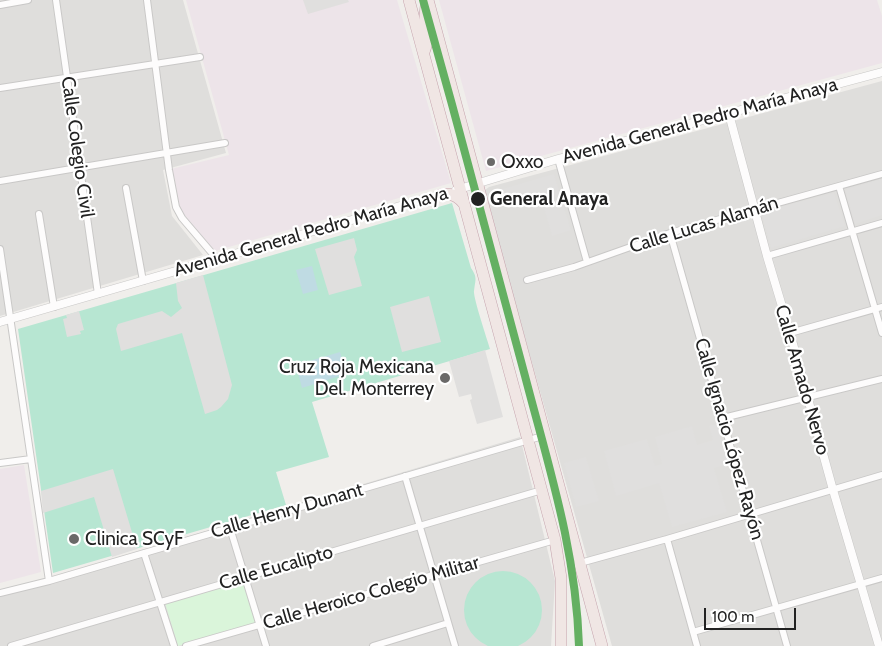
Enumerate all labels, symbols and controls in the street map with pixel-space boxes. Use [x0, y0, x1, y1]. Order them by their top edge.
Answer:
street label: Avenida General Pedro María Anaya [560, 73, 840, 169]
street label: Calle Colegio Civil [56, 75, 98, 219]
place label: Oxxo [501, 151, 544, 173]
marker: Oxxo [485, 156, 497, 168]
street label: Avenida General Pedro María Anaya [171, 182, 451, 282]
place label: General Anaya [490, 188, 608, 210]
marker: General Anaya [469, 190, 487, 208]
street label: Calle Lucas Alamán [627, 192, 781, 258]
street label: Calle Amado Nervo [770, 302, 834, 458]
street label: Calle Ignacio López Rayón [689, 336, 769, 542]
place label: Cruz Roja Mexicana Del. Monterrey [279, 356, 434, 400]
marker: Cruz Roja Mexicana Del. Monterrey [438, 371, 452, 385]
street label: Calle Henry Dunant [208, 478, 366, 544]
place label: Clinica SCyF [85, 528, 184, 550]
marker: Clinica SCyF [67, 532, 81, 546]
street label: Calle Eucalipto [216, 541, 336, 595]
street label: Calle Heroico Colegio Militar [260, 551, 482, 635]
scale bar [707, 598, 800, 630]
text: 100 m [712, 608, 754, 626]

